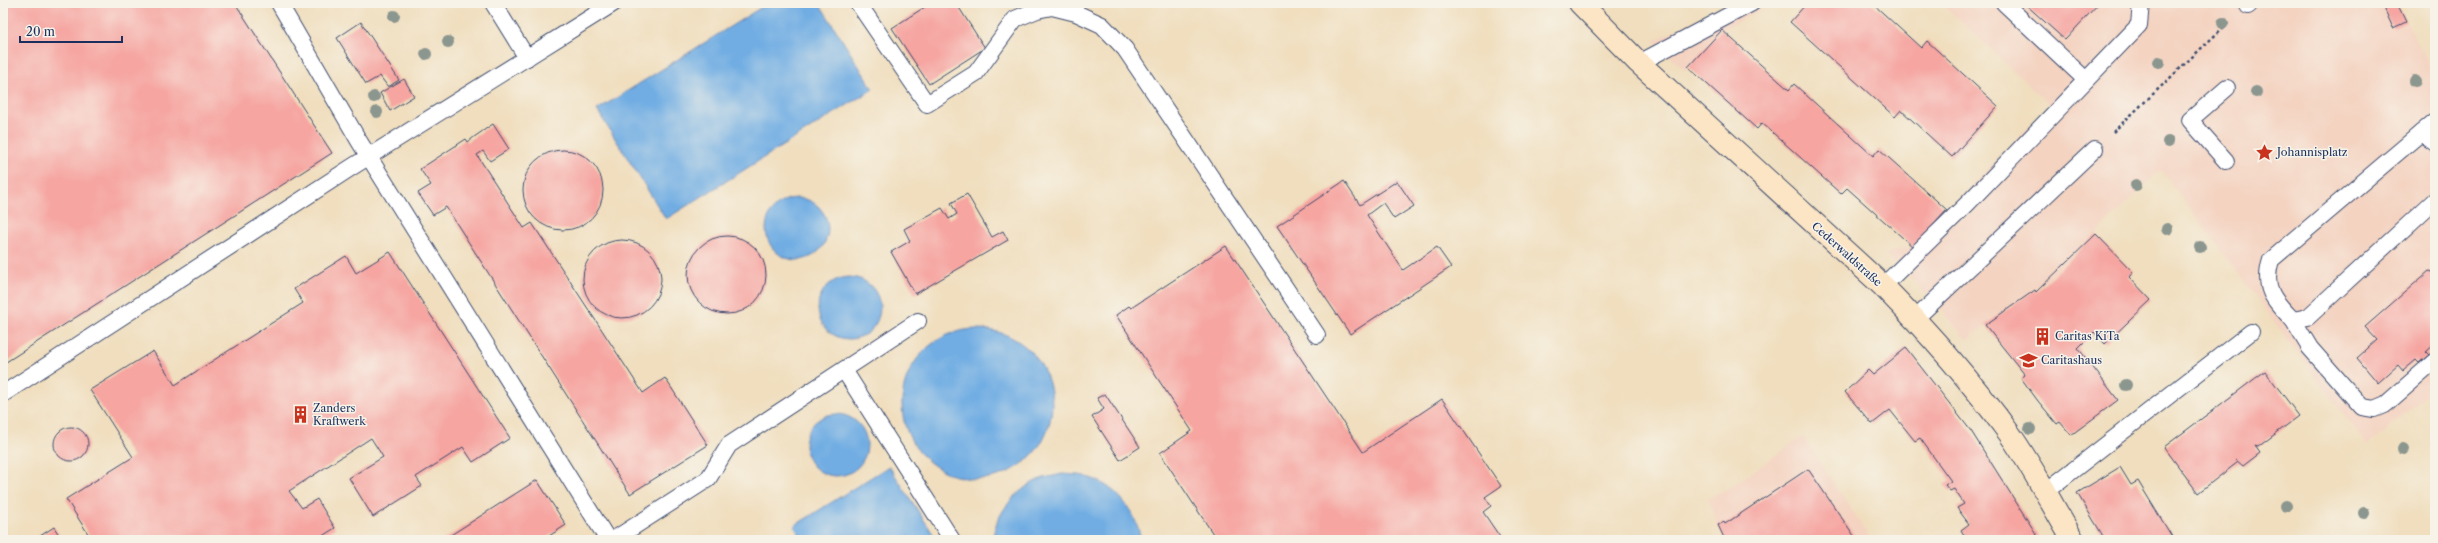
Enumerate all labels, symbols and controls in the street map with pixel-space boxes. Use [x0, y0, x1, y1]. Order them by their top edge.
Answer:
scale bar [20, 18, 122, 44]
text: 20 m [26, 24, 55, 39]
place icon: Johannisplatz [2254, 142, 2274, 162]
place label: Johannisplatz [2275, 145, 2348, 159]
street label: Cederwaldstraße [1809, 219, 1885, 289]
building icon: Caritas KiTa [2032, 326, 2052, 346]
place label: Caritas KiTa [2055, 329, 2120, 343]
school or university icon: Caritashaus [2018, 350, 2038, 370]
place label: Caritashaus [2041, 353, 2102, 367]
place label: Zanders Kraftwerk [313, 401, 366, 428]
building icon: Zanders Kraftwerk [290, 404, 310, 424]

